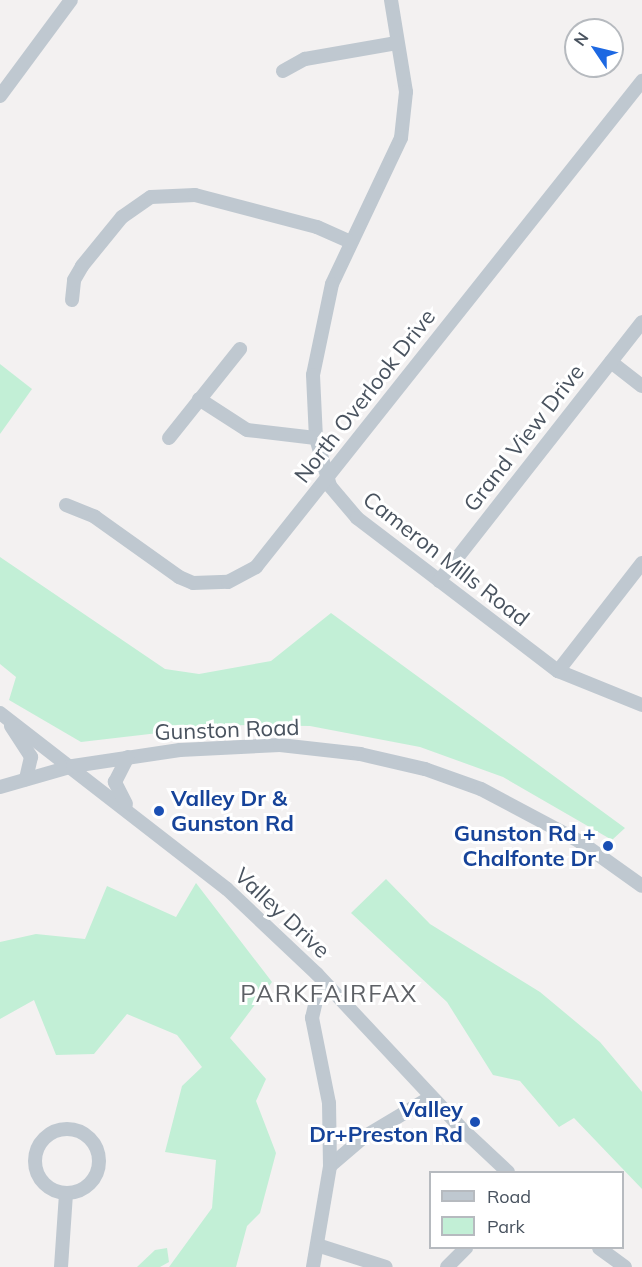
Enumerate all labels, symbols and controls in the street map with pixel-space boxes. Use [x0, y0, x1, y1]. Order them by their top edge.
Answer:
north arrow [564, 18, 624, 78]
text: N [569, 28, 593, 50]
street label: North Overlook Drive [289, 304, 441, 488]
street label: Grand View Drive [458, 359, 590, 517]
street label: Cameron Mills Road [358, 486, 534, 632]
street label: Gunston Road [154, 714, 300, 746]
place label: Valley Dr & Gunston Rd [171, 785, 294, 836]
marker: Valley Dr & Gunston Rd [152, 804, 166, 818]
place label: Gunston Rd + Chalfonte Dr [454, 820, 596, 872]
marker: Gunston Rd + Chalfonte Dr [601, 839, 615, 853]
street label: Valley Drive [229, 862, 335, 964]
district label: PARKFAIRFAX [240, 980, 418, 1008]
place label: Valley Dr+Preston Rd [309, 1096, 463, 1148]
marker: Valley Dr+Preston Rd [468, 1115, 482, 1129]
legend [429, 1171, 624, 1249]
text: Road [487, 1185, 531, 1208]
text: Park [487, 1215, 525, 1238]

